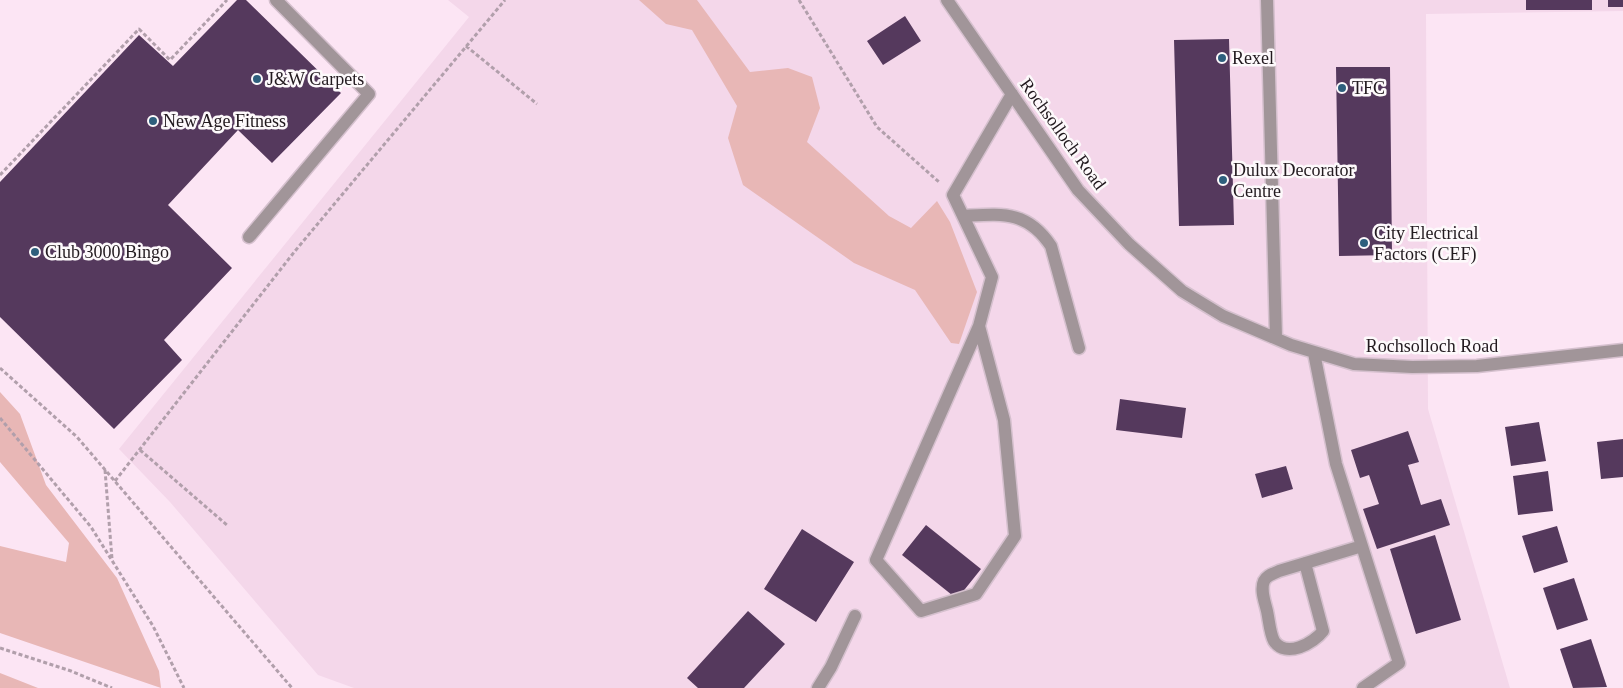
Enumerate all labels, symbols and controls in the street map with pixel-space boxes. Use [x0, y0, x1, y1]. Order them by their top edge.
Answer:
place label: Rexel [1232, 48, 1274, 68]
marker: Rexel [1216, 52, 1228, 64]
place label: J&W Carpets [267, 69, 364, 89]
marker: J&W Carpets [251, 73, 263, 85]
street label: Rochsolloch Road [1016, 75, 1110, 193]
place label: TFC [1352, 78, 1385, 98]
marker: TFC [1336, 82, 1348, 94]
place label: New Age Fitness [163, 111, 286, 131]
marker: New Age Fitness [147, 115, 159, 127]
place label: Dulux Decorator Centre [1233, 160, 1354, 201]
marker: Dulux Decorator Centre [1217, 174, 1229, 186]
place label: City Electrical Factors (CEF) [1374, 223, 1478, 265]
marker: City Electrical Factors (CEF) [1358, 237, 1370, 249]
place label: Club 3000 Bingo [45, 242, 169, 262]
marker: Club 3000 Bingo [29, 246, 41, 258]
street label: Rochsolloch Road [1366, 336, 1498, 356]

